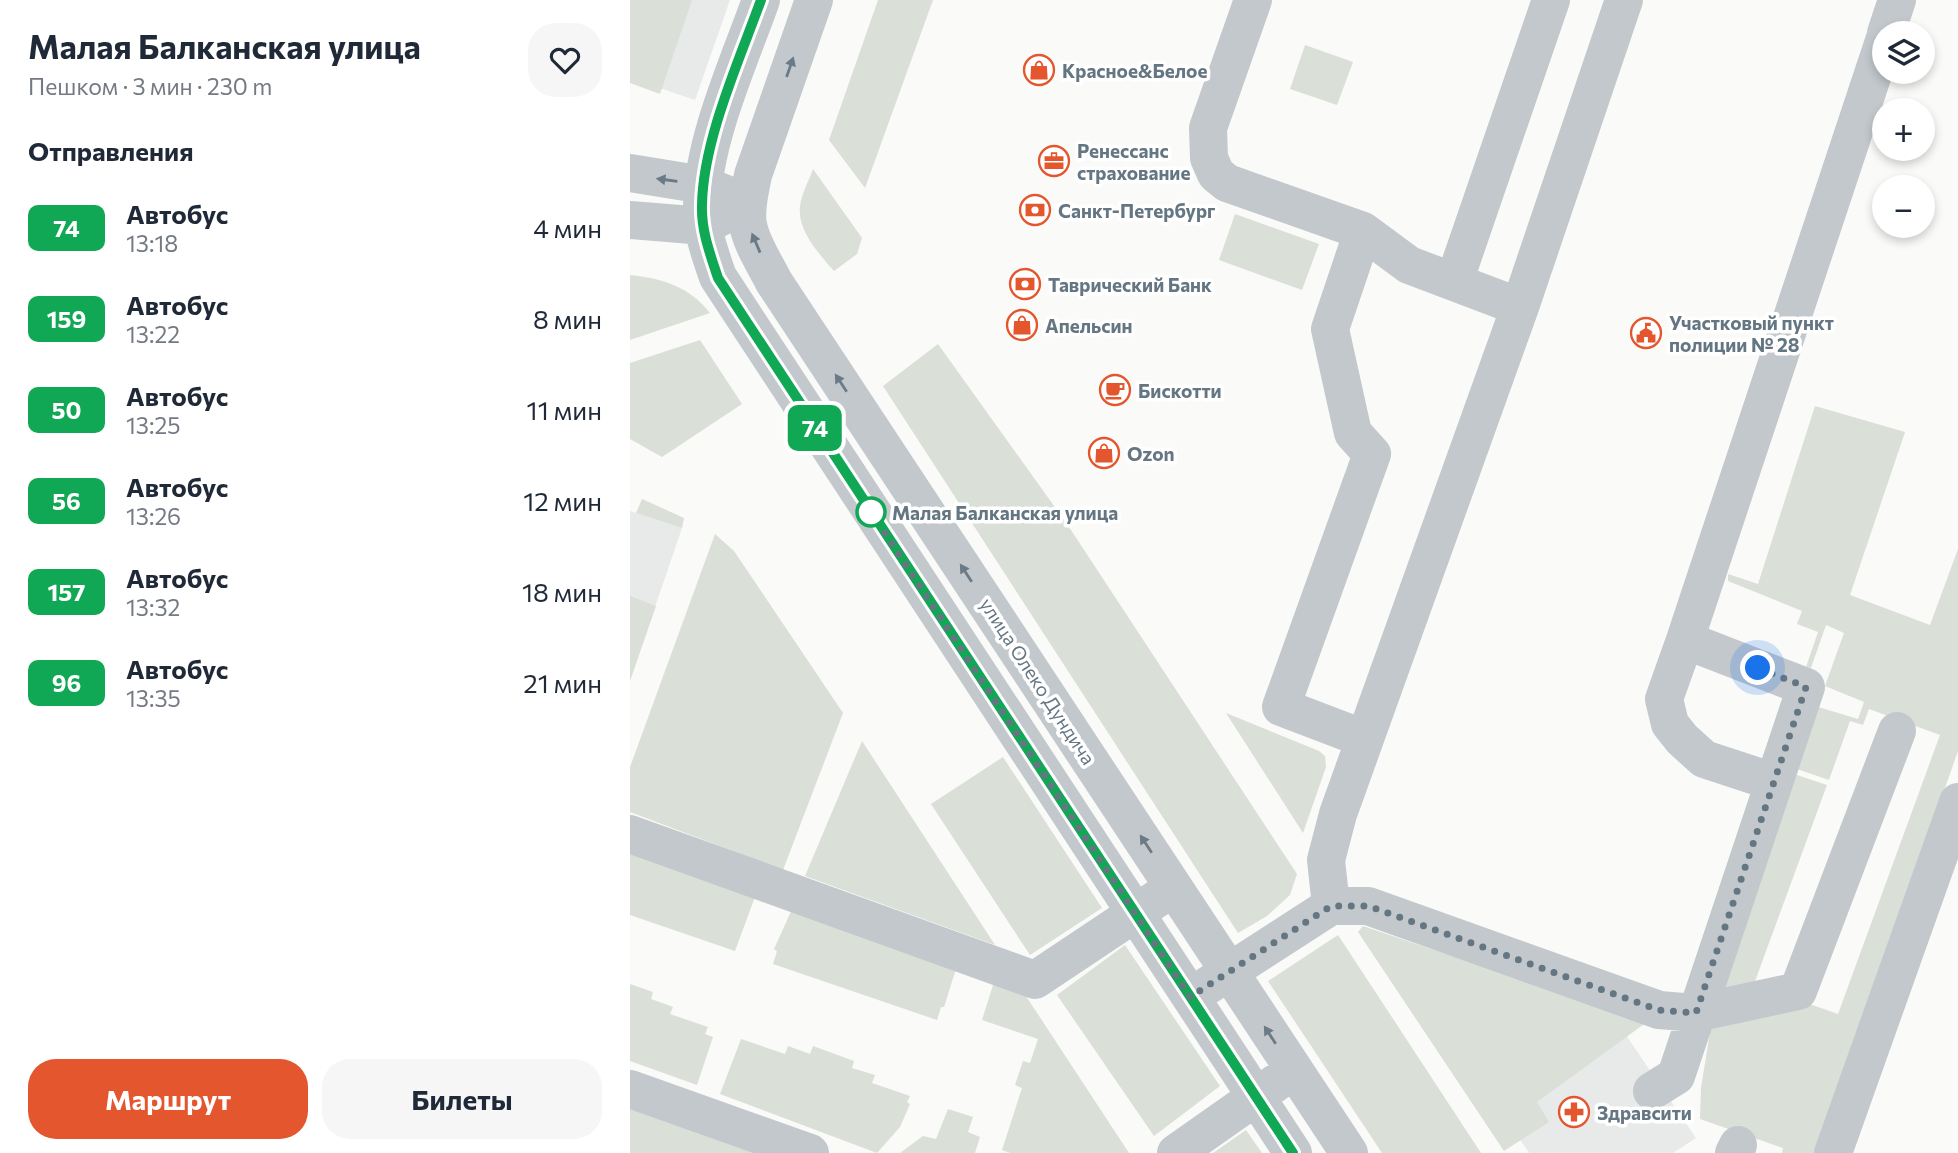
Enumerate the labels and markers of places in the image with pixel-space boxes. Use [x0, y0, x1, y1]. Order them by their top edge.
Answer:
shop icon: Красное&Белое [1022, 53, 1056, 87]
place label: Красное&Белое [1062, 59, 1207, 82]
place label: Ренессанс страхование [1077, 139, 1190, 184]
office icon: Ренессанс страхование [1037, 144, 1071, 178]
bank icon: Санкт-Петербург [1018, 193, 1052, 227]
place label: Санкт-Петербург [1058, 199, 1216, 222]
bank icon: Таврический Банк [1008, 267, 1042, 301]
place label: Таврический Банк [1048, 273, 1212, 296]
shop icon: Апельсин [1005, 308, 1039, 342]
place label: Участковый пункт полиции № 28 [1669, 311, 1834, 356]
place label: Апельсин [1045, 314, 1132, 337]
public building icon: Участковый пункт полиции № 28 [1629, 316, 1663, 350]
cafe icon: Бискотти [1098, 373, 1132, 407]
place label: Бискотти [1138, 379, 1222, 402]
shop icon: Ozon [1087, 436, 1121, 470]
place label: Ozon [1127, 442, 1175, 465]
marker: Малая Балканская улица [856, 497, 886, 527]
place label: Малая Балканская улица [892, 501, 1118, 524]
pharmacy icon: Здравсити [1557, 1095, 1591, 1129]
place label: Здравсити [1597, 1101, 1692, 1124]

